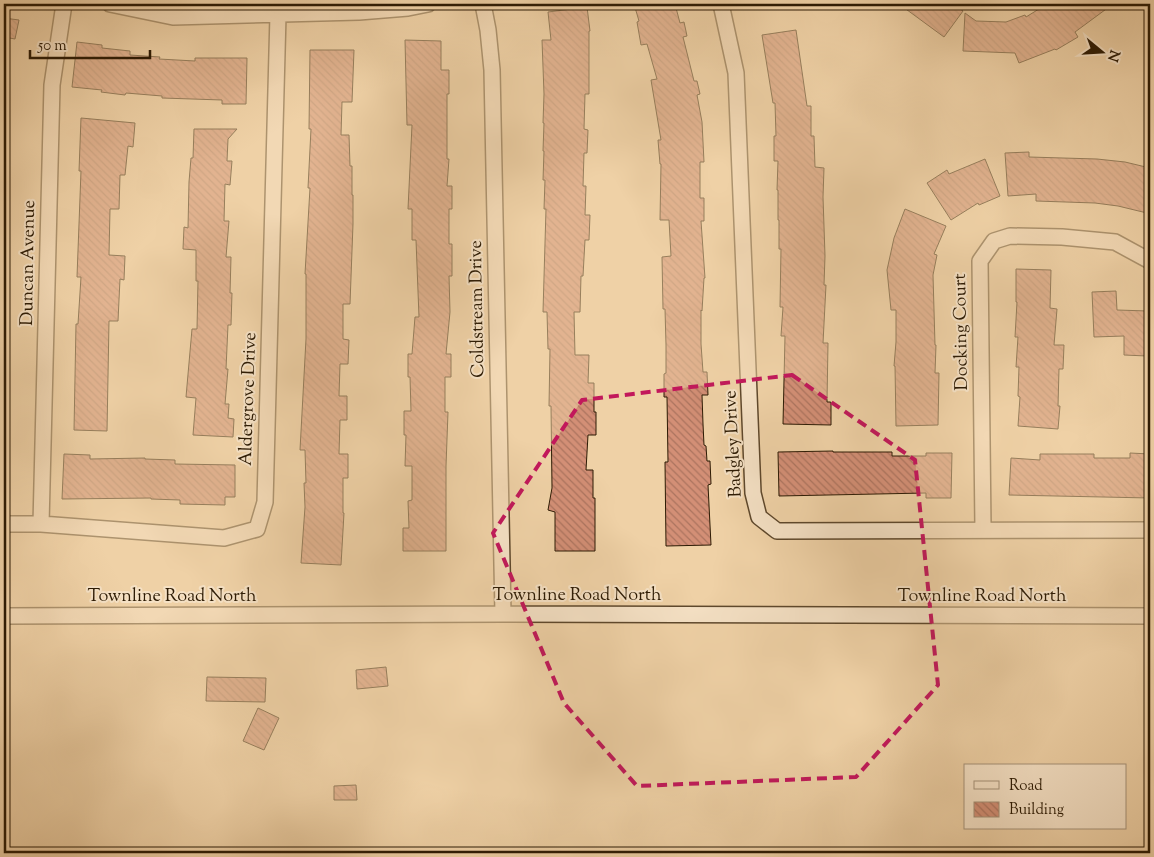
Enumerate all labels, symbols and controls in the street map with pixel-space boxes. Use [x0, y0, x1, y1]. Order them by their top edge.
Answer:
scale bar [30, 28, 150, 60]
north arrow [1076, 28, 1126, 78]
text: 50 m [37, 36, 67, 57]
text: N [1101, 47, 1124, 64]
street label: Duncan Avenue [15, 200, 43, 326]
street label: Coldstream Drive [464, 240, 492, 378]
street label: Docking Court [948, 273, 976, 391]
street label: Aldergrove Drive [234, 332, 264, 466]
street label: Badgley Drive [718, 390, 750, 498]
street label: Townline Road North [492, 583, 662, 609]
street label: Townline Road North [87, 584, 257, 610]
street label: Townline Road North [897, 584, 1067, 610]
legend [964, 764, 1126, 830]
text: Road [1009, 776, 1043, 797]
text: Building [1009, 800, 1064, 821]

